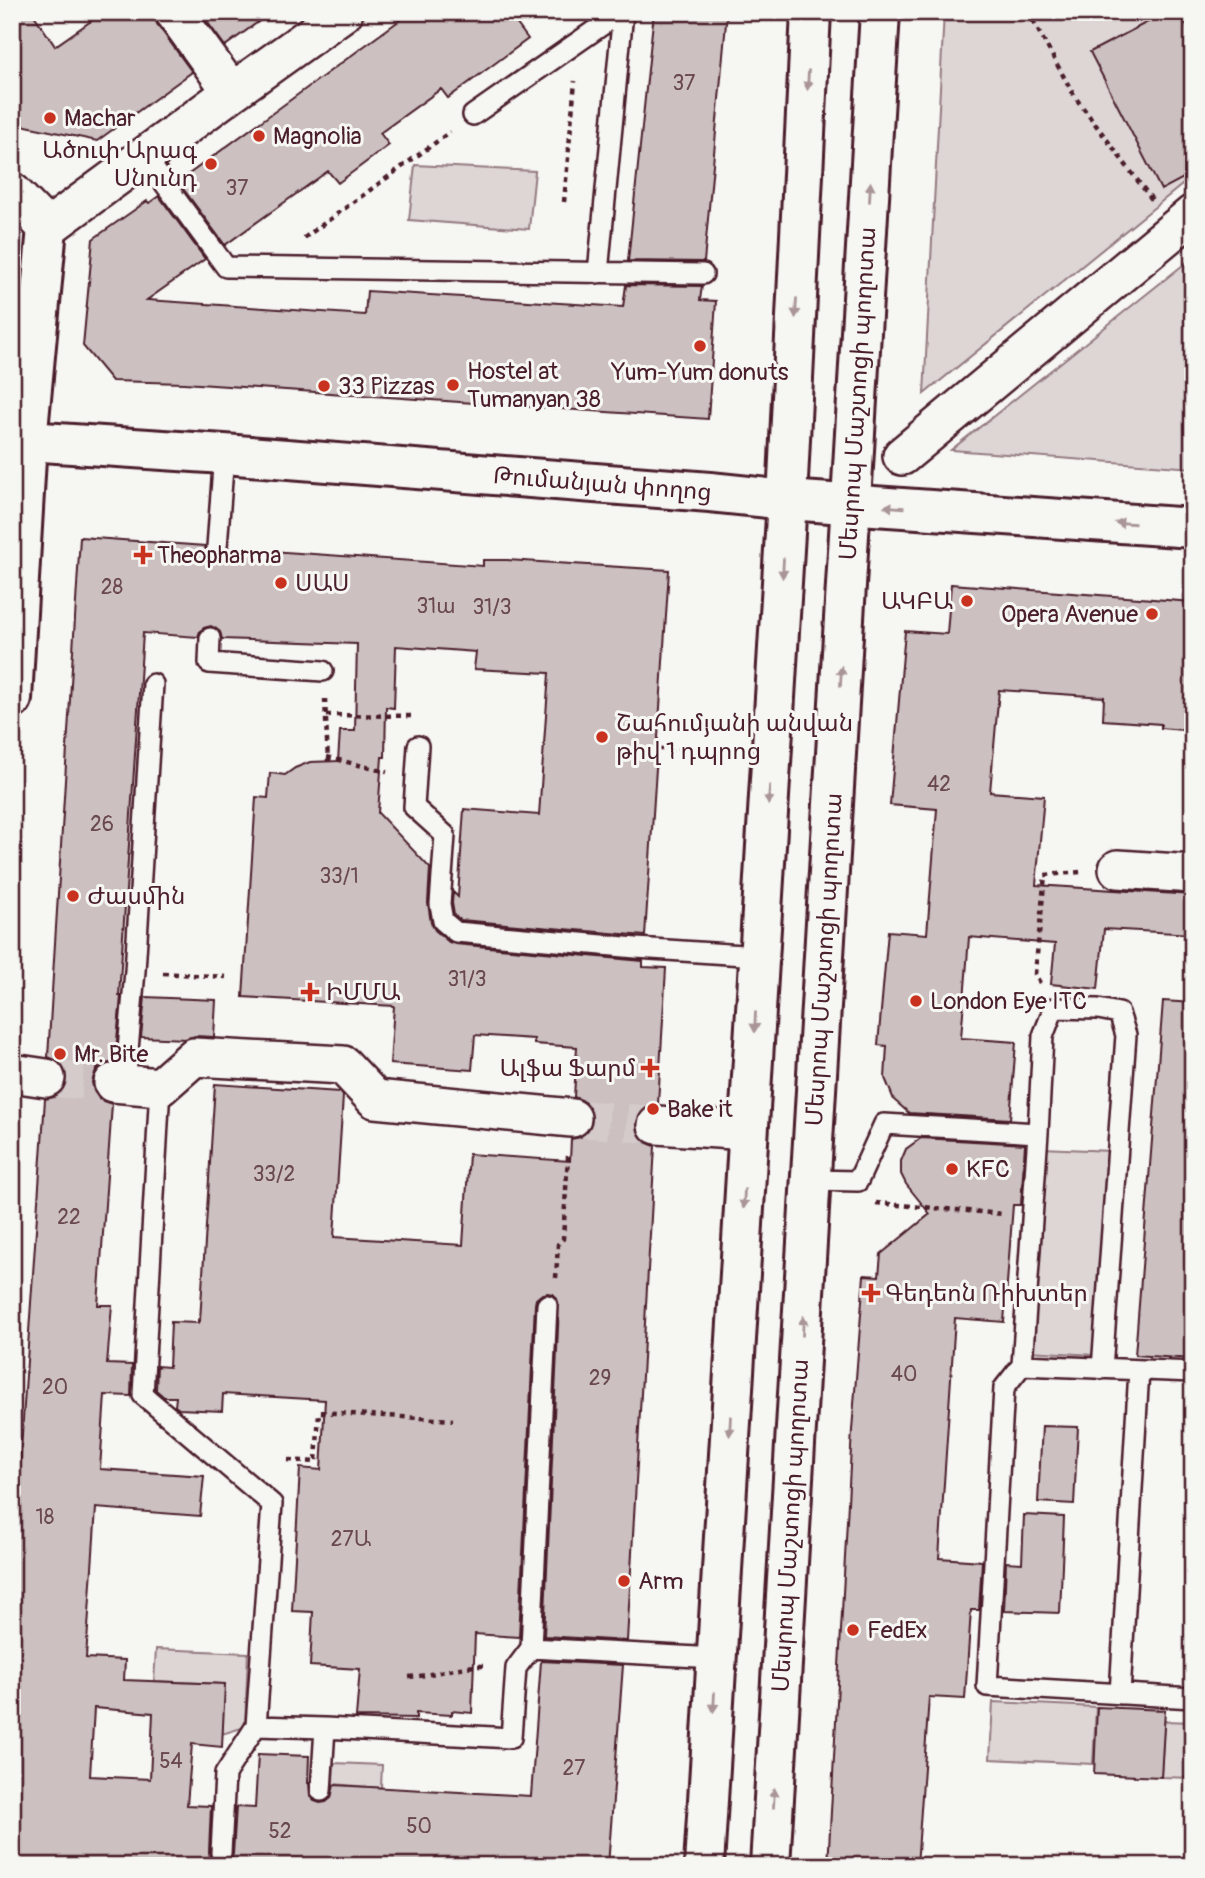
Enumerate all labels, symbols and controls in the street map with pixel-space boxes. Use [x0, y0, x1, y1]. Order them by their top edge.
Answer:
house number: 37 [673, 70, 695, 97]
one-way arrow [802, 70, 813, 92]
place label: Machar [64, 104, 136, 133]
marker: Machar [42, 110, 58, 126]
place label: Magnolia [273, 122, 362, 151]
marker: Magnolia [251, 128, 267, 144]
place label: Ածուփ Արագ Սնունդ [42, 136, 198, 193]
marker: Ածուփ Արագ Սնունդ [203, 156, 219, 172]
house number: 37 [226, 175, 248, 202]
one-way arrow [865, 180, 876, 202]
street label: Մեսրոպ Մաշտոցի պողոտա [833, 226, 882, 561]
one-way arrow [790, 297, 801, 319]
marker: Yum-Yum donuts [692, 338, 708, 354]
place label: Hostel at Tumanyan 38 [467, 357, 601, 414]
place label: Yum-Yum donuts [610, 358, 789, 387]
place label: 33 Pizzas [338, 372, 435, 401]
marker: Hostel at Tumanyan 38 [445, 377, 461, 393]
marker: 33 Pizzas [316, 378, 332, 394]
street label: Թումանյան փողոց [492, 461, 713, 507]
one-way arrow [883, 502, 905, 513]
one-way arrow [1113, 517, 1135, 528]
place label: Theopharma [157, 541, 281, 570]
marker: Theopharma [135, 547, 151, 563]
one-way arrow [777, 557, 788, 579]
place label: ՍԱՍ [295, 569, 349, 598]
house number: 28 [101, 574, 123, 601]
marker: ՍԱՍ [273, 575, 289, 591]
place label: ԱԿԲԱ [881, 587, 953, 616]
house number: 31ա [416, 593, 456, 620]
marker: ԱԿԲԱ [959, 593, 975, 609]
house number: 31/3 [472, 594, 512, 621]
place label: Opera Avenue [1001, 600, 1138, 629]
marker: Opera Avenue [1144, 606, 1160, 622]
one-way arrow [836, 665, 847, 687]
place label: Շահումյանի անվան թիվ 1 դպրոց [616, 709, 853, 766]
marker: Շահումյանի անվան թիվ 1 դպրոց [594, 729, 610, 745]
house number: 42 [927, 771, 951, 798]
one-way arrow [763, 784, 774, 806]
street label: Մեսրոպ Մաշտոցի պողոտա [800, 792, 849, 1127]
house number: 26 [90, 811, 114, 838]
house number: 33/1 [319, 863, 359, 890]
place label: Ժասմին [87, 882, 185, 911]
marker: Ժասմին [65, 888, 81, 904]
house number: 31/3 [447, 966, 487, 993]
place label: ԻՄՄԱ [326, 978, 400, 1007]
marker: ԻՄՄԱ [300, 982, 320, 1002]
place label: London Eye ITC [930, 987, 1087, 1016]
marker: London Eye ITC [908, 993, 924, 1009]
one-way arrow [749, 1012, 760, 1034]
place label: Mr. Bite [74, 1040, 148, 1069]
marker: Mr. Bite [52, 1046, 68, 1062]
place label: Ալֆա Ֆարմ [499, 1054, 636, 1083]
marker: Ալֆա Ֆարմ [642, 1060, 658, 1076]
place label: Bake it [667, 1095, 733, 1124]
marker: Bake it [645, 1101, 661, 1117]
place label: KFC [966, 1155, 1010, 1184]
house number: 33/2 [253, 1161, 295, 1188]
marker: KFC [944, 1161, 960, 1177]
one-way arrow [738, 1188, 749, 1210]
house number: 22 [57, 1204, 81, 1231]
place label: Գեդեոն Ռիխտեր [885, 1279, 1088, 1308]
marker: Գեդեոն Ռիխտեր [863, 1285, 879, 1301]
one-way arrow [797, 1315, 808, 1337]
street label: Մեսրոպ Մաշտոցի պողոտա [766, 1358, 815, 1693]
house number: 40 [891, 1361, 917, 1388]
house number: 29 [589, 1365, 611, 1392]
house number: 20 [42, 1374, 68, 1401]
one-way arrow [725, 1415, 736, 1437]
house number: 18 [36, 1504, 54, 1531]
house number: 27Ա [331, 1526, 371, 1553]
place label: Arm [638, 1567, 683, 1596]
marker: Arm [616, 1573, 632, 1589]
place label: FedEx [867, 1616, 928, 1645]
marker: FedEx [845, 1622, 861, 1638]
one-way arrow [708, 1691, 719, 1713]
house number: 54 [159, 1748, 183, 1775]
house number: 27 [563, 1755, 585, 1782]
one-way arrow [769, 1786, 780, 1808]
house number: 50 [406, 1813, 432, 1840]
house number: 52 [268, 1818, 292, 1845]

